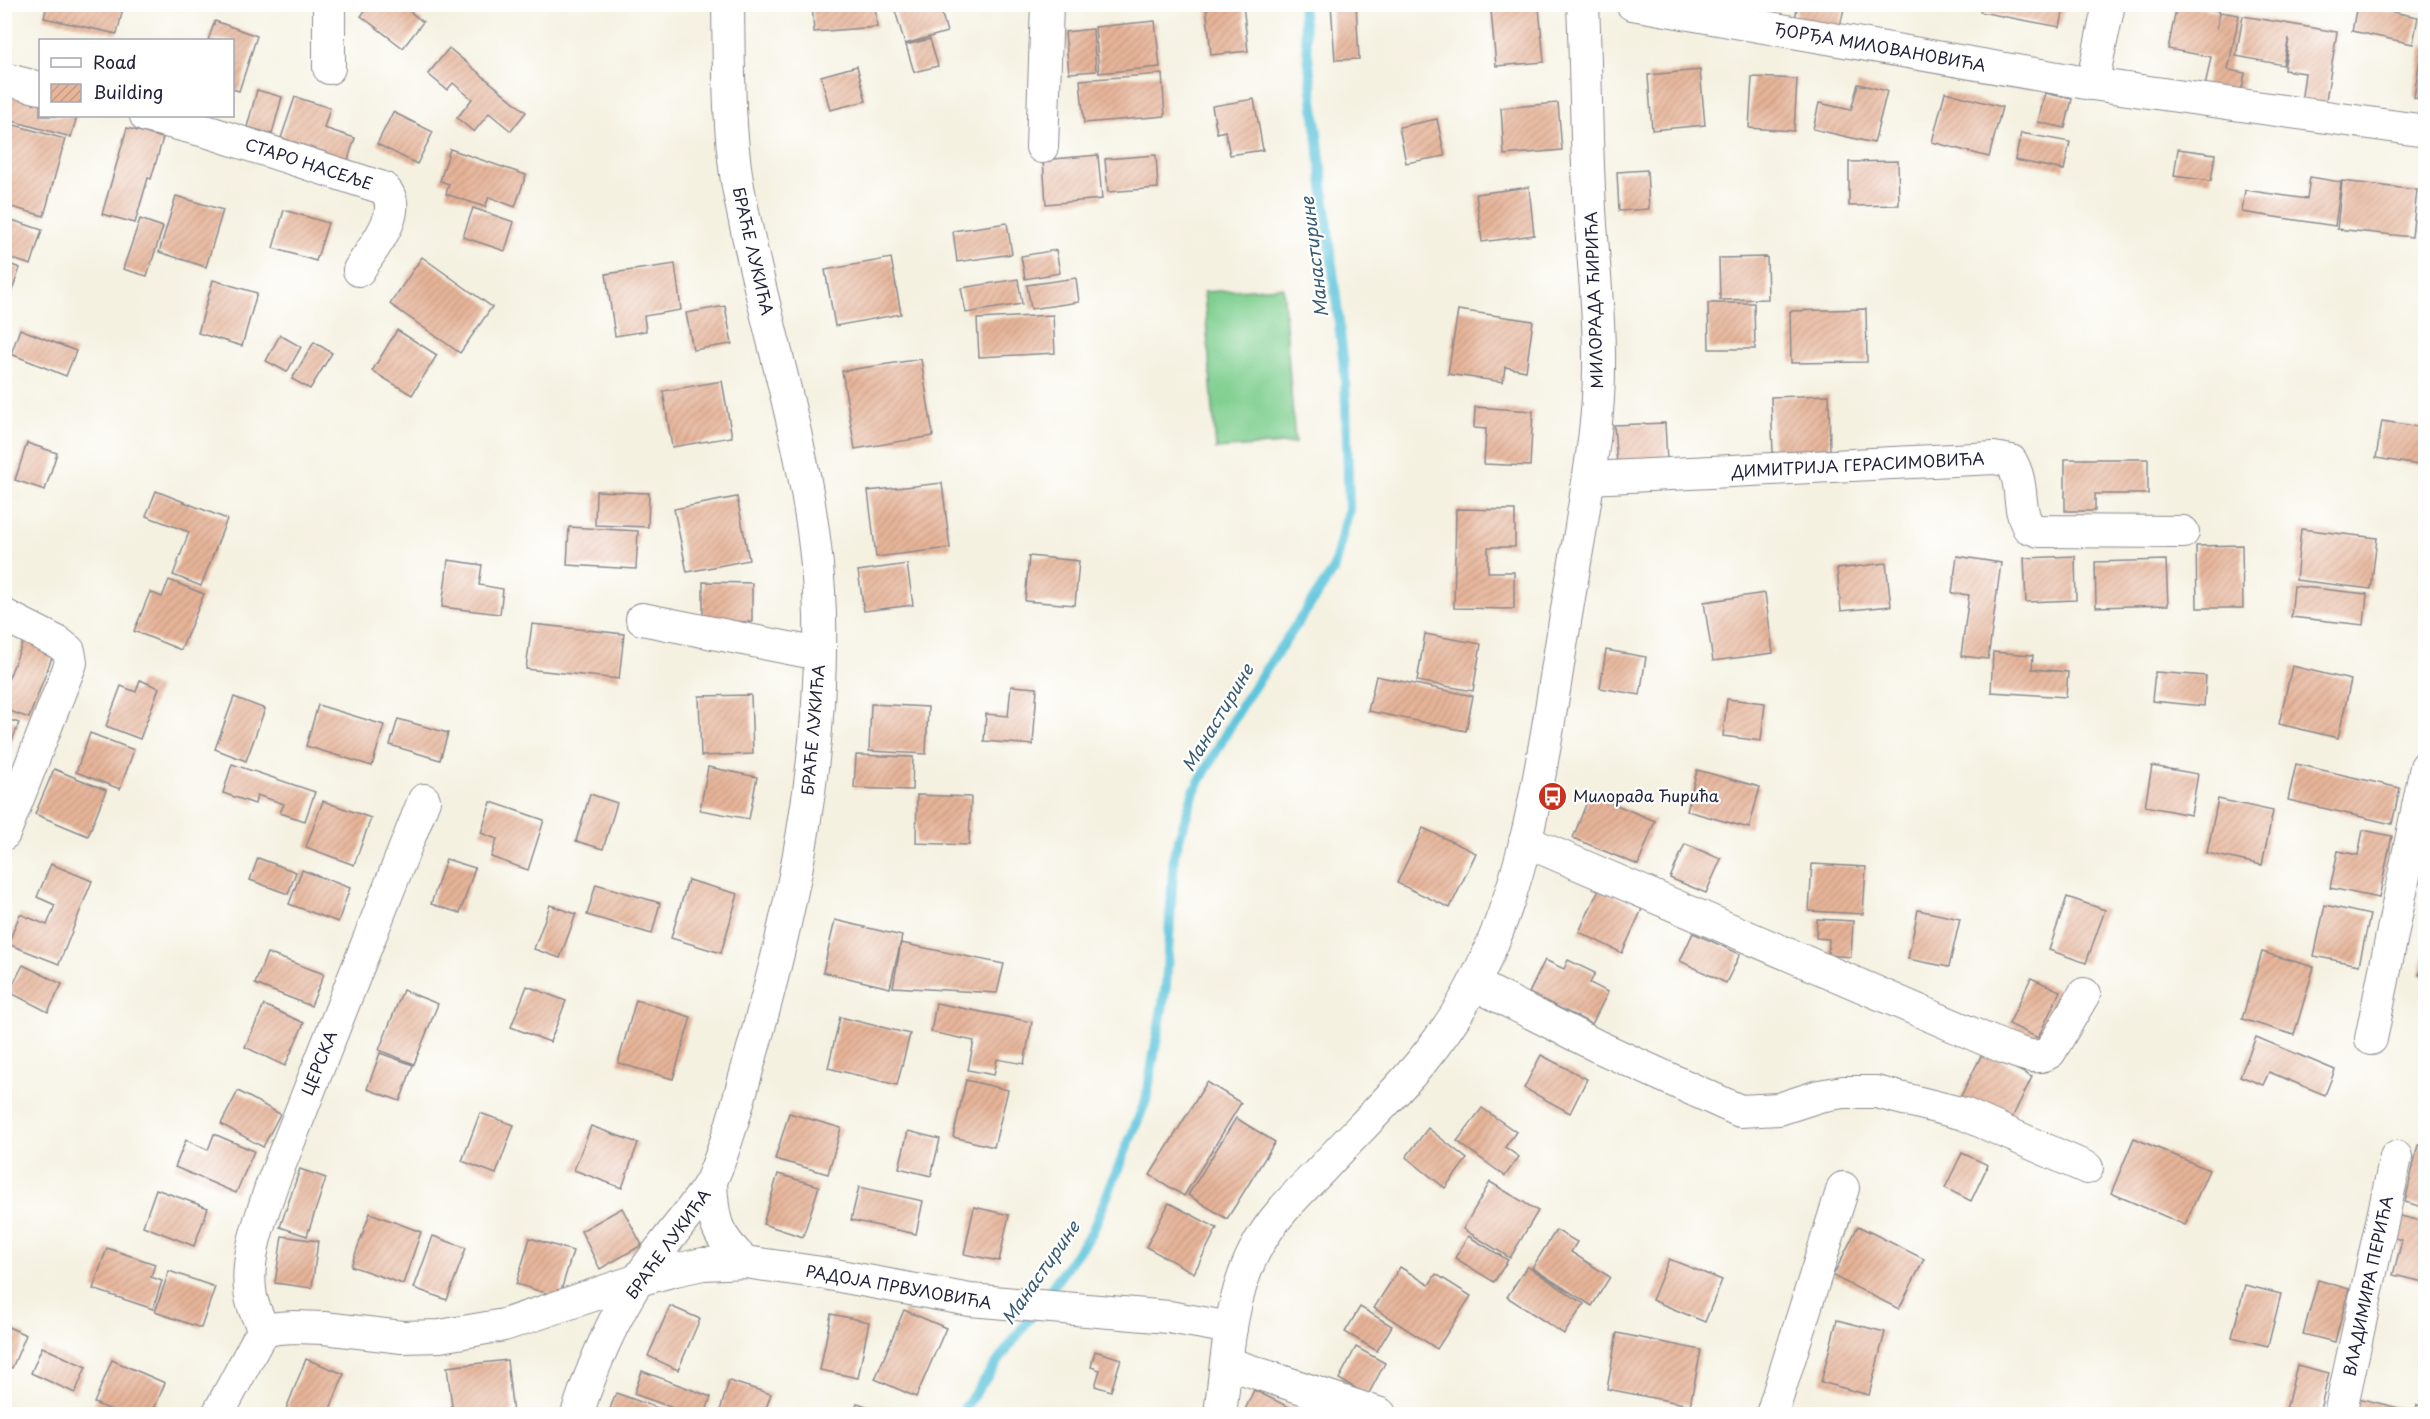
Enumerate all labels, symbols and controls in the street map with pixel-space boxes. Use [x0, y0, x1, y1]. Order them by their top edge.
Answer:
street label: ЂОРЂА МИЛОВАНОВИЋА [1772, 16, 1988, 76]
legend [39, 39, 234, 117]
text: Road [93, 48, 137, 75]
text: Building [93, 78, 163, 105]
street label: СТАРО НАСЕЉЕ [242, 131, 376, 195]
street label: БРАЋЕ ЛУКИЋА [728, 184, 780, 317]
water label: Манастирине [1293, 194, 1334, 319]
street label: МИЛОРАДА ЋИРИЋА [1578, 211, 1608, 389]
street label: ДИМИТРИЈА ГЕРАСИМОВИЋА [1730, 445, 1985, 483]
water label: Манастирине [1174, 657, 1260, 776]
street label: БРАЋЕ ЛУКИЋА [794, 663, 830, 796]
bus stop icon: Милорада Ћирића [1536, 780, 1568, 812]
place label: Милорада Ћирића [1573, 783, 1719, 807]
street label: ЦЕРСКА [294, 1027, 342, 1099]
street label: БРАЋЕ ЛУКИЋА [619, 1183, 715, 1304]
street label: ВЛАДИМИРА ПЕРИЋА [2336, 1193, 2398, 1378]
water label: Манастирине [994, 1214, 1086, 1330]
street label: РАДОЈА ПРВУЛОВИЋА [804, 1258, 994, 1314]

